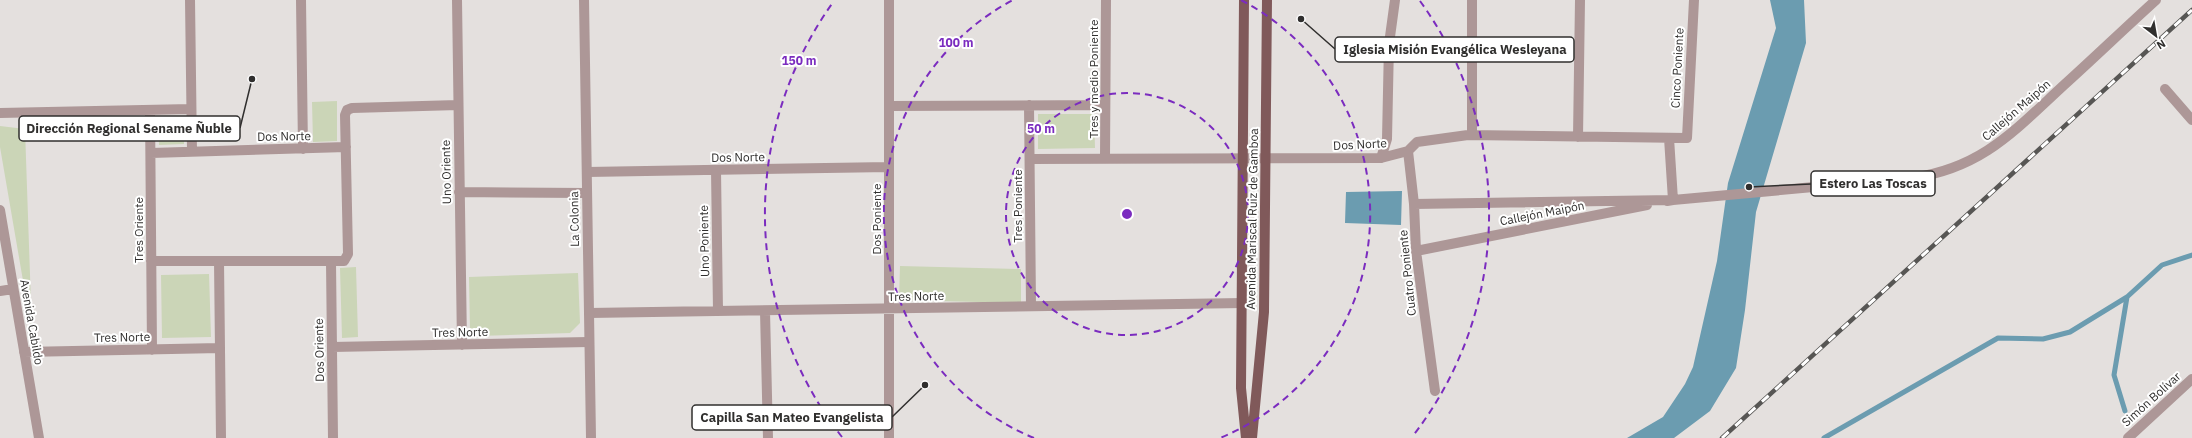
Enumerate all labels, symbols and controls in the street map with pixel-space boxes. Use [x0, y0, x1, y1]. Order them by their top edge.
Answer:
north arrow [2136, 16, 2176, 56]
street label: Tres y medio Poniente [1086, 19, 1101, 139]
street label: Cinco Poniente [1667, 27, 1687, 109]
text: 100 m [938, 35, 974, 50]
callout: Iglesia Misión Evangélica Wesleyana [1335, 37, 1574, 62]
text: N [2154, 37, 2168, 53]
text: Iglesia Misión Evangélica Wesleyana [1343, 41, 1567, 58]
text: 150 m [781, 53, 817, 68]
street label: Callejón Maipón [1979, 76, 2053, 144]
callout: Dirección Regional Sename Ñuble [19, 116, 240, 141]
text: Dirección Regional Sename Ñuble [26, 120, 232, 137]
text: 50 m [1027, 121, 1055, 136]
street label: Dos Norte [257, 128, 311, 144]
street label: Avenida Mariscal Ruiz de Gamboa [1243, 128, 1261, 310]
street label: Dos Norte [1333, 135, 1388, 153]
street label: Uno Oriente [438, 139, 454, 204]
street label: Dos Norte [711, 149, 765, 165]
street label: Tres Poniente [1010, 169, 1025, 243]
callout: Estero Las Toscas [1811, 171, 1935, 196]
text: Estero Las Toscas [1819, 175, 1927, 192]
street label: Dos Poniente [869, 183, 884, 255]
street label: La Colonia [566, 190, 582, 247]
street label: Tres Oriente [131, 197, 146, 263]
street label: Callejón Maipón [1498, 197, 1586, 229]
street label: Uno Poniente [696, 204, 712, 277]
centre of rings [1120, 207, 1134, 221]
street label: Cuatro Poniente [1395, 229, 1419, 317]
street label: Avenida Cabildo [17, 278, 47, 366]
street label: Tres Norte [888, 288, 945, 304]
street label: Dos Oriente [311, 318, 327, 382]
street label: Tres Norte [432, 324, 489, 340]
street label: Tres Norte [94, 329, 151, 345]
street label: Simón Bolívar [2118, 368, 2184, 429]
callout: Capilla San Mateo Evangelista [692, 405, 892, 430]
text: Capilla San Mateo Evangelista [700, 409, 884, 426]

